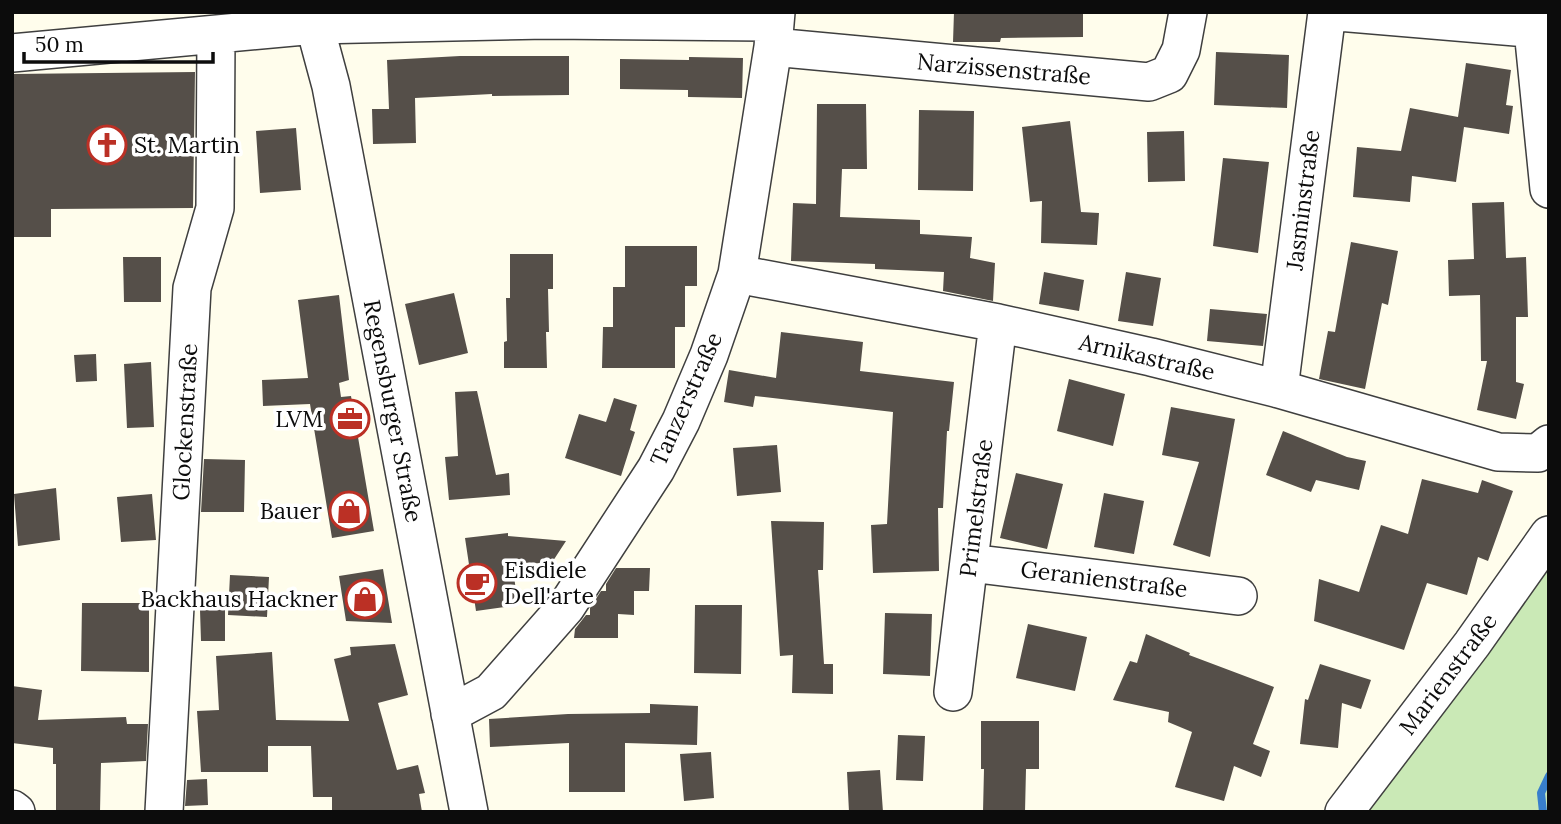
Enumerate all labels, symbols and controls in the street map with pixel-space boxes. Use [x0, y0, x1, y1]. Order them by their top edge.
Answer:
scale bar [24, 21, 214, 65]
text: 50 m [35, 31, 84, 58]
street label: Narzissenstraße [916, 46, 1092, 91]
church icon: St. Martin [86, 124, 128, 166]
street label: Jasminstraße [1279, 128, 1325, 273]
place label: St. Martin [134, 130, 240, 159]
street label: Regensburger Straße [358, 297, 429, 525]
street label: Tanzerstraße [643, 327, 728, 470]
street label: Arnikastraße [1075, 327, 1218, 386]
street label: Glockenstraße [166, 343, 203, 501]
office icon: LVM [329, 398, 371, 440]
place label: LVM [275, 404, 323, 433]
street label: Primelstraße [953, 437, 998, 579]
shop icon: Bauer [328, 490, 370, 532]
place label: Bauer [260, 496, 322, 525]
street label: Geranienstraße [1019, 554, 1189, 603]
place label: Eisdiele Dell'arte [504, 555, 594, 610]
cafe icon: Eisdiele Dell'arte [456, 562, 498, 604]
shop icon: Backhaus Hackner [344, 578, 386, 620]
place label: Backhaus Hackner [141, 584, 338, 613]
street label: Marienstraße [1392, 607, 1503, 740]

